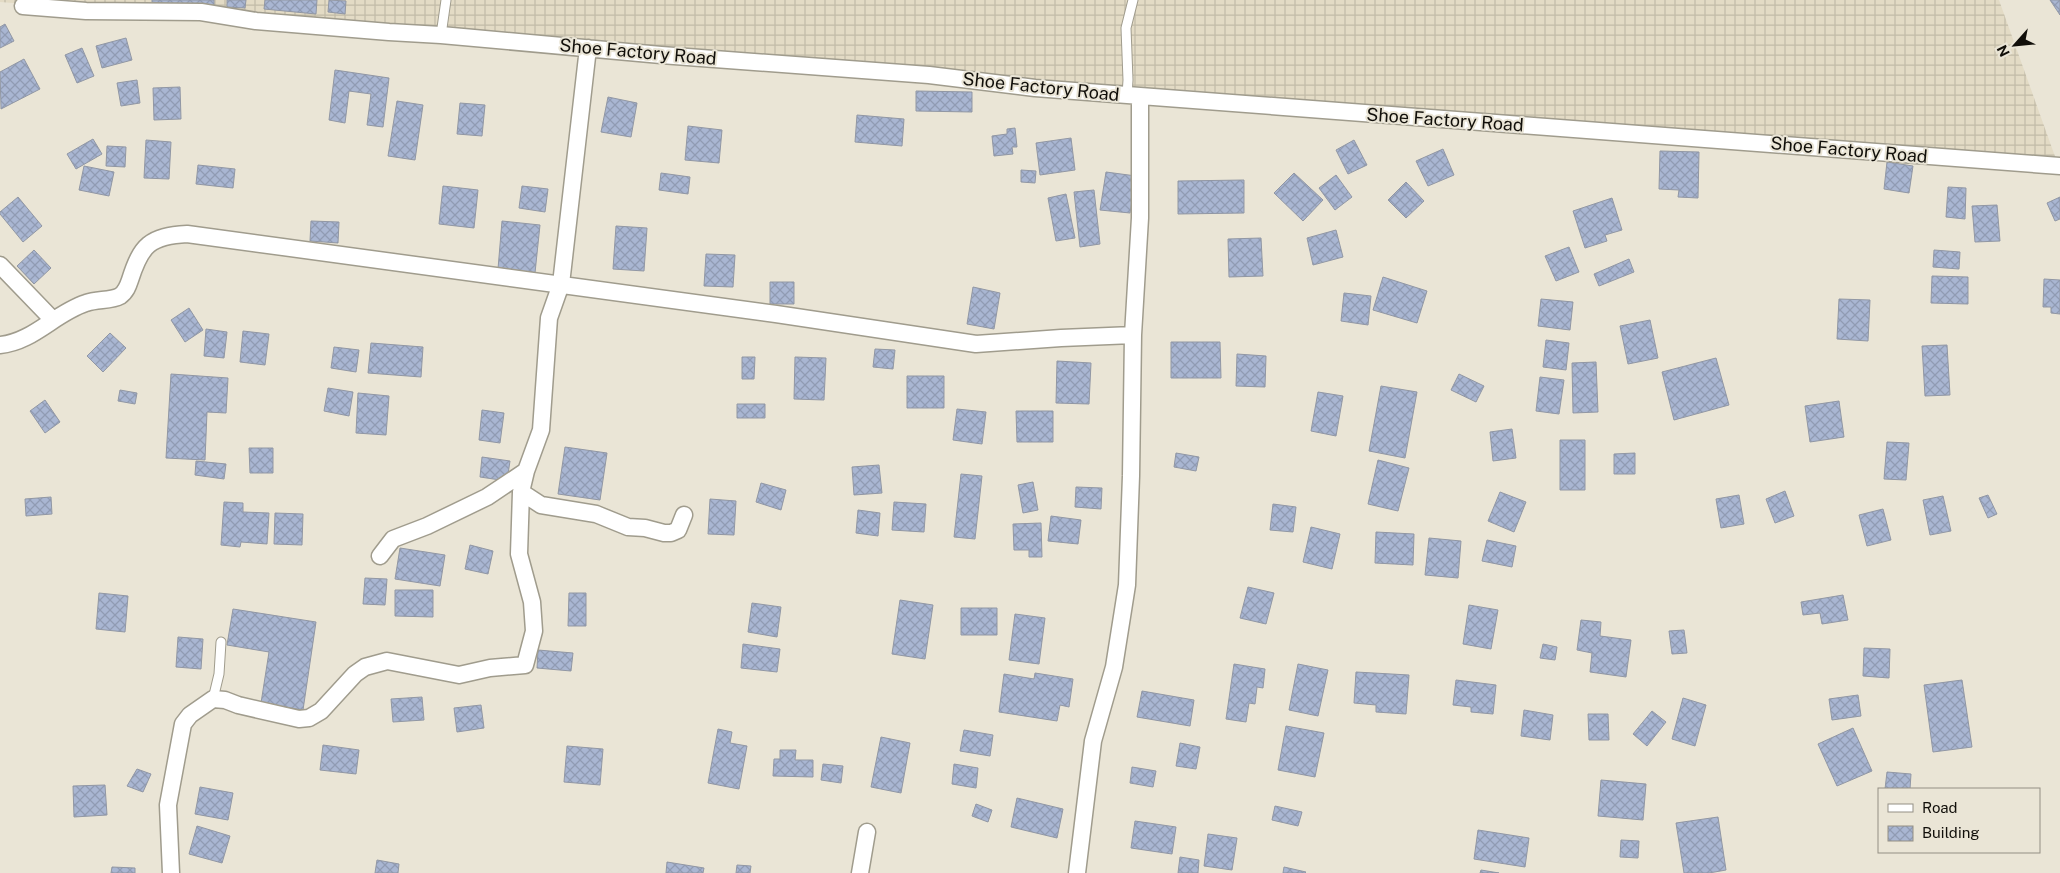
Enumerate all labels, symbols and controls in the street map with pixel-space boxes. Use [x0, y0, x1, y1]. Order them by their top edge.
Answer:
north arrow [1990, 20, 2040, 70]
street label: Shoe Factory Road [559, 34, 718, 69]
text: N [1994, 42, 2013, 59]
street label: Shoe Factory Road [962, 68, 1121, 105]
street label: Shoe Factory Road [1366, 104, 1524, 135]
street label: Shoe Factory Road [1770, 132, 1929, 167]
legend [1878, 788, 2040, 853]
text: Road [1922, 799, 1958, 816]
text: Building [1922, 824, 1980, 841]

